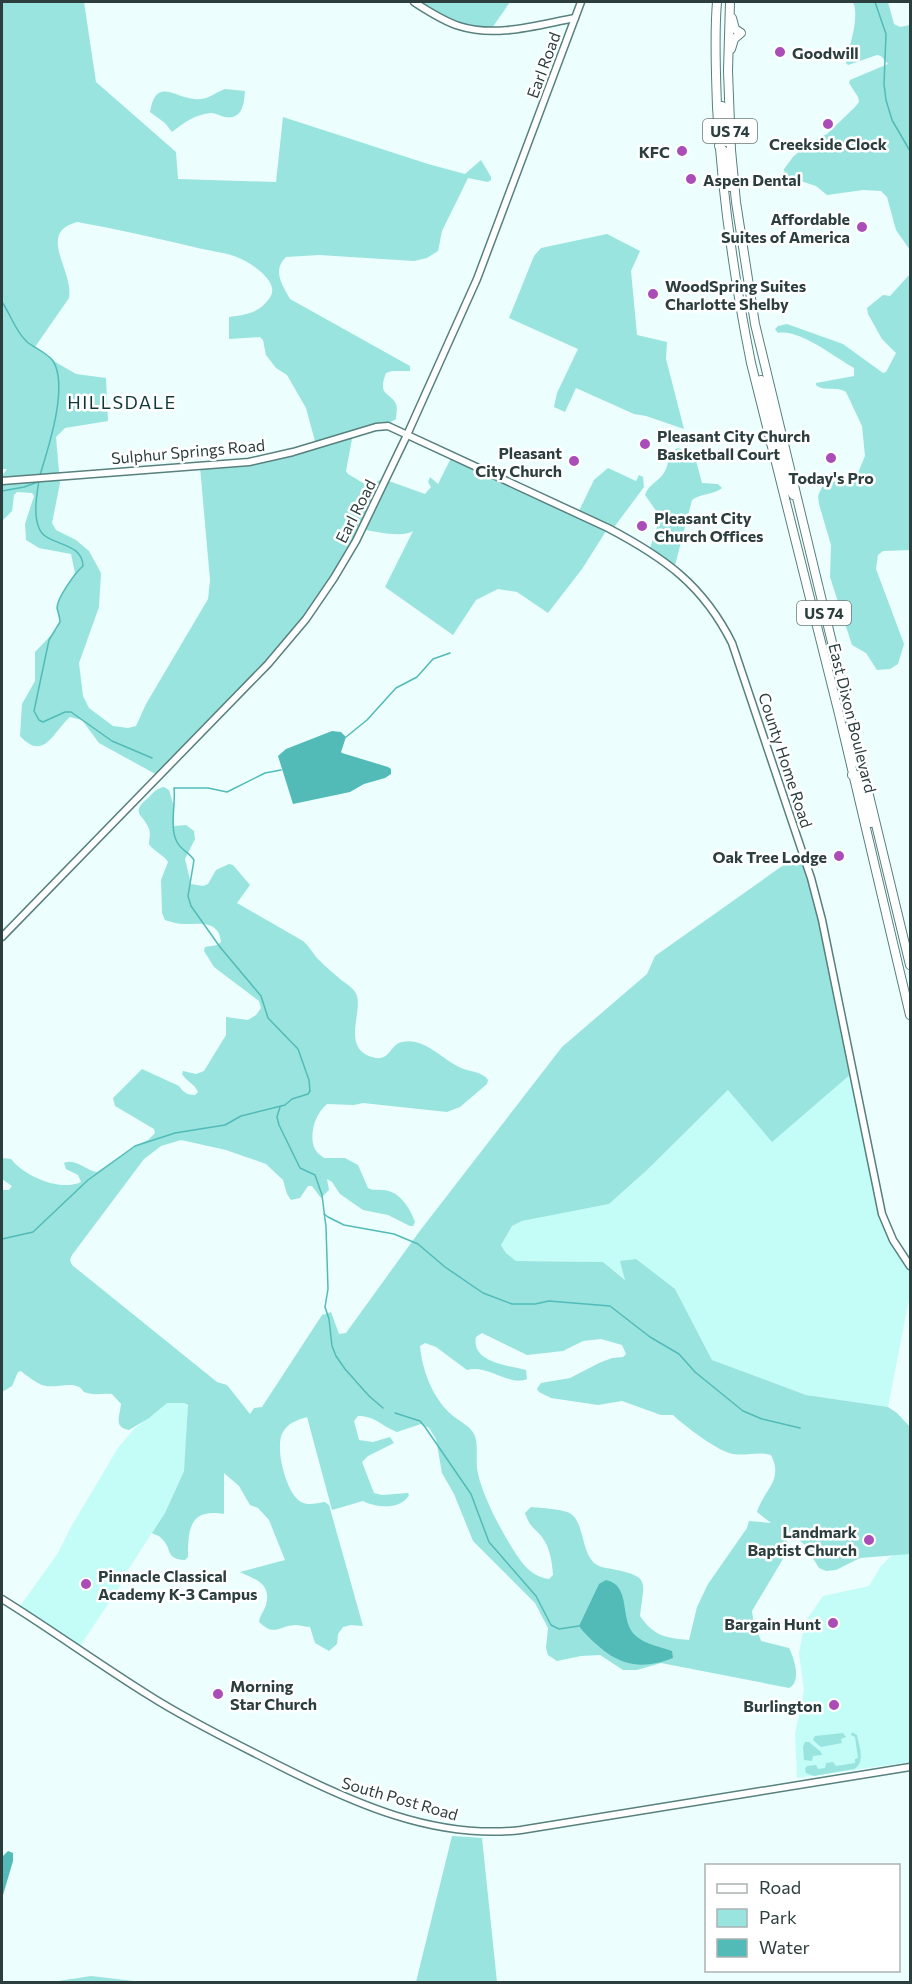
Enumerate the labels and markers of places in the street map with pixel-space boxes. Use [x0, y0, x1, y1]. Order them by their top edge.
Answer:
place label: Goodwill [792, 43, 859, 62]
marker: Goodwill [773, 45, 787, 59]
marker: Creekside Clock [821, 117, 835, 131]
place label: Creekside Clock [769, 134, 888, 153]
place label: KFC [639, 142, 670, 161]
marker: KFC [675, 144, 689, 158]
place label: Aspen Dental [703, 170, 801, 189]
marker: Aspen Dental [684, 172, 698, 186]
place label: Affordable Suites of America [721, 209, 850, 246]
marker: Affordable Suites of America [855, 220, 869, 234]
place label: WoodSpring Suites Charlotte Shelby [665, 276, 806, 313]
marker: WoodSpring Suites Charlotte Shelby [646, 287, 660, 301]
place label: Pleasant City Church Basketball Court [657, 426, 810, 463]
marker: Pleasant City Church Basketball Court [638, 437, 652, 451]
place label: Pleasant City Church [475, 443, 562, 480]
marker: Today's Pro [824, 451, 838, 465]
marker: Pleasant City Church [567, 454, 581, 468]
place label: Today's Pro [788, 468, 874, 487]
place label: Pleasant City Church Offices [654, 508, 764, 545]
marker: Pleasant City Church Offices [635, 519, 649, 533]
place label: Oak Tree Lodge [712, 847, 827, 866]
marker: Oak Tree Lodge [832, 849, 846, 863]
place label: Landmark Baptist Church [747, 1522, 858, 1559]
marker: Landmark Baptist Church [862, 1533, 876, 1547]
place label: Pinnacle Classical Academy K-3 Campus [98, 1566, 258, 1603]
marker: Pinnacle Classical Academy K-3 Campus [79, 1577, 93, 1591]
place label: Bargain Hunt [724, 1614, 821, 1633]
marker: Bargain Hunt [826, 1616, 840, 1630]
place label: Morning Star Church [230, 1676, 317, 1713]
marker: Morning Star Church [211, 1687, 225, 1701]
place label: Burlington [743, 1696, 822, 1715]
marker: Burlington [827, 1698, 841, 1712]

